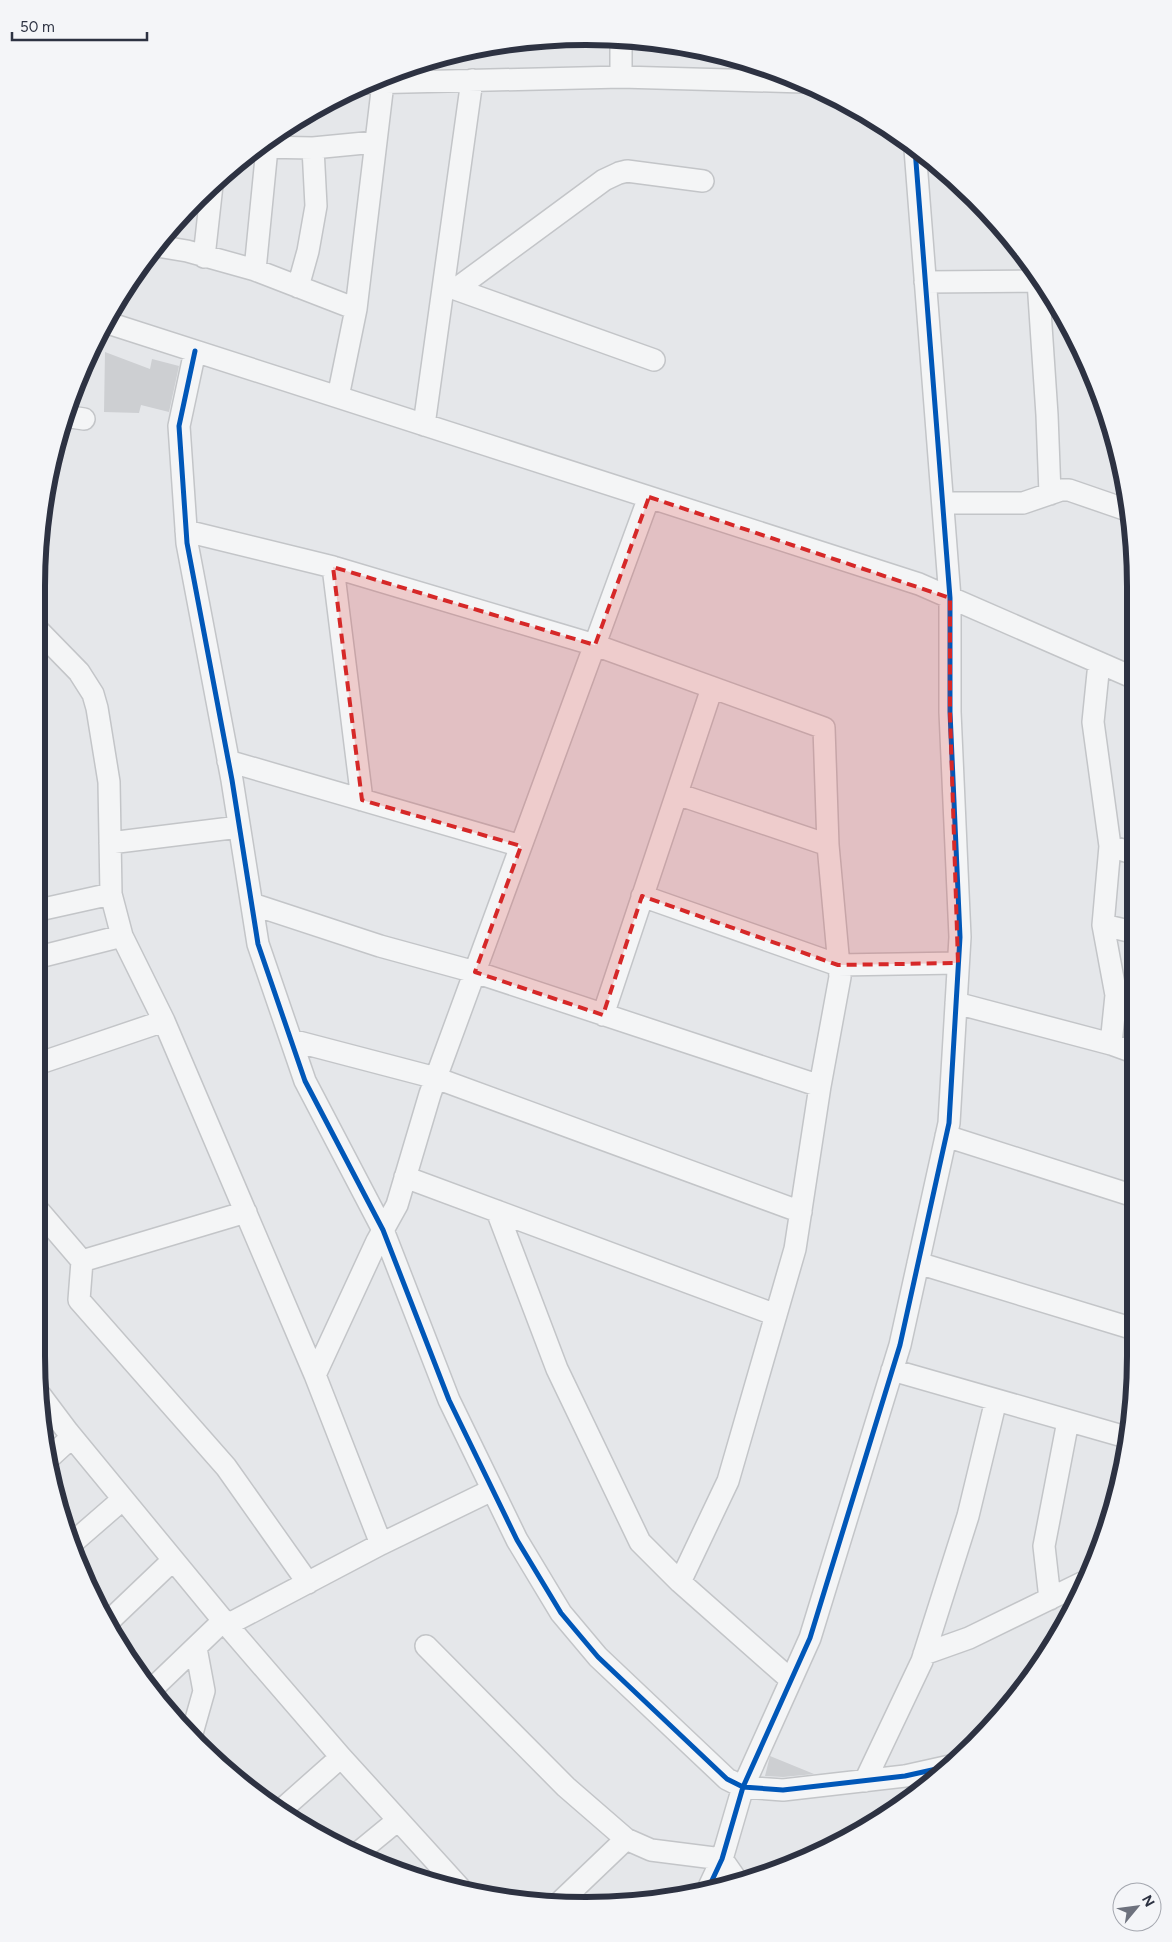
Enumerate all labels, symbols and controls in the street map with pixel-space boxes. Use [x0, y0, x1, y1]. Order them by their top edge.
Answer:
scale bar [12, 10, 148, 42]
text: 50 m [20, 18, 55, 36]
north arrow [1112, 1882, 1162, 1932]
text: N [1138, 1892, 1158, 1910]

